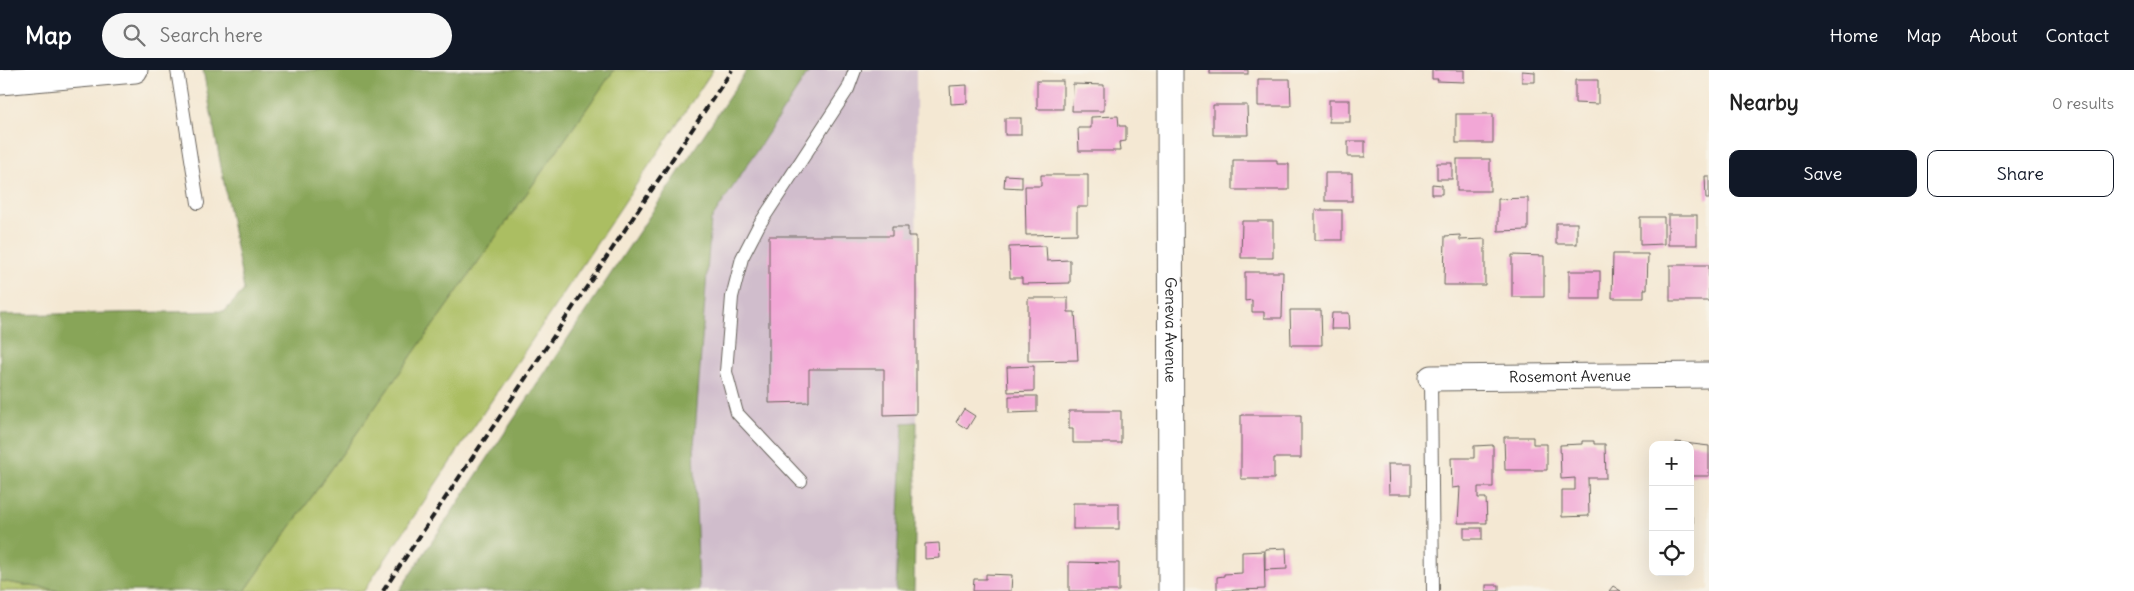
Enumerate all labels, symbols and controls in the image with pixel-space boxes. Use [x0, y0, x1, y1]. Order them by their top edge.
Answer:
search box [102, 13, 452, 58]
text: Map [25, 20, 72, 50]
icon: search [120, 21, 148, 49]
text: Search here [160, 23, 263, 47]
text: Home [1830, 24, 1878, 47]
text: Map [1906, 24, 1941, 47]
text: About [1969, 24, 2017, 47]
text: Contact [2045, 24, 2109, 47]
text: Nearby [1729, 89, 1799, 116]
text: 0 results [2052, 93, 2114, 113]
button: Save [1729, 150, 1917, 197]
button: Share [1927, 150, 2114, 197]
street label: Geneva Avenue [1161, 277, 1181, 383]
street label: Rosemont Avenue [1509, 366, 1631, 386]
map controls [1649, 441, 1694, 576]
button: + [1649, 441, 1694, 486]
button: − [1649, 486, 1694, 531]
button: locate [1649, 531, 1694, 576]

